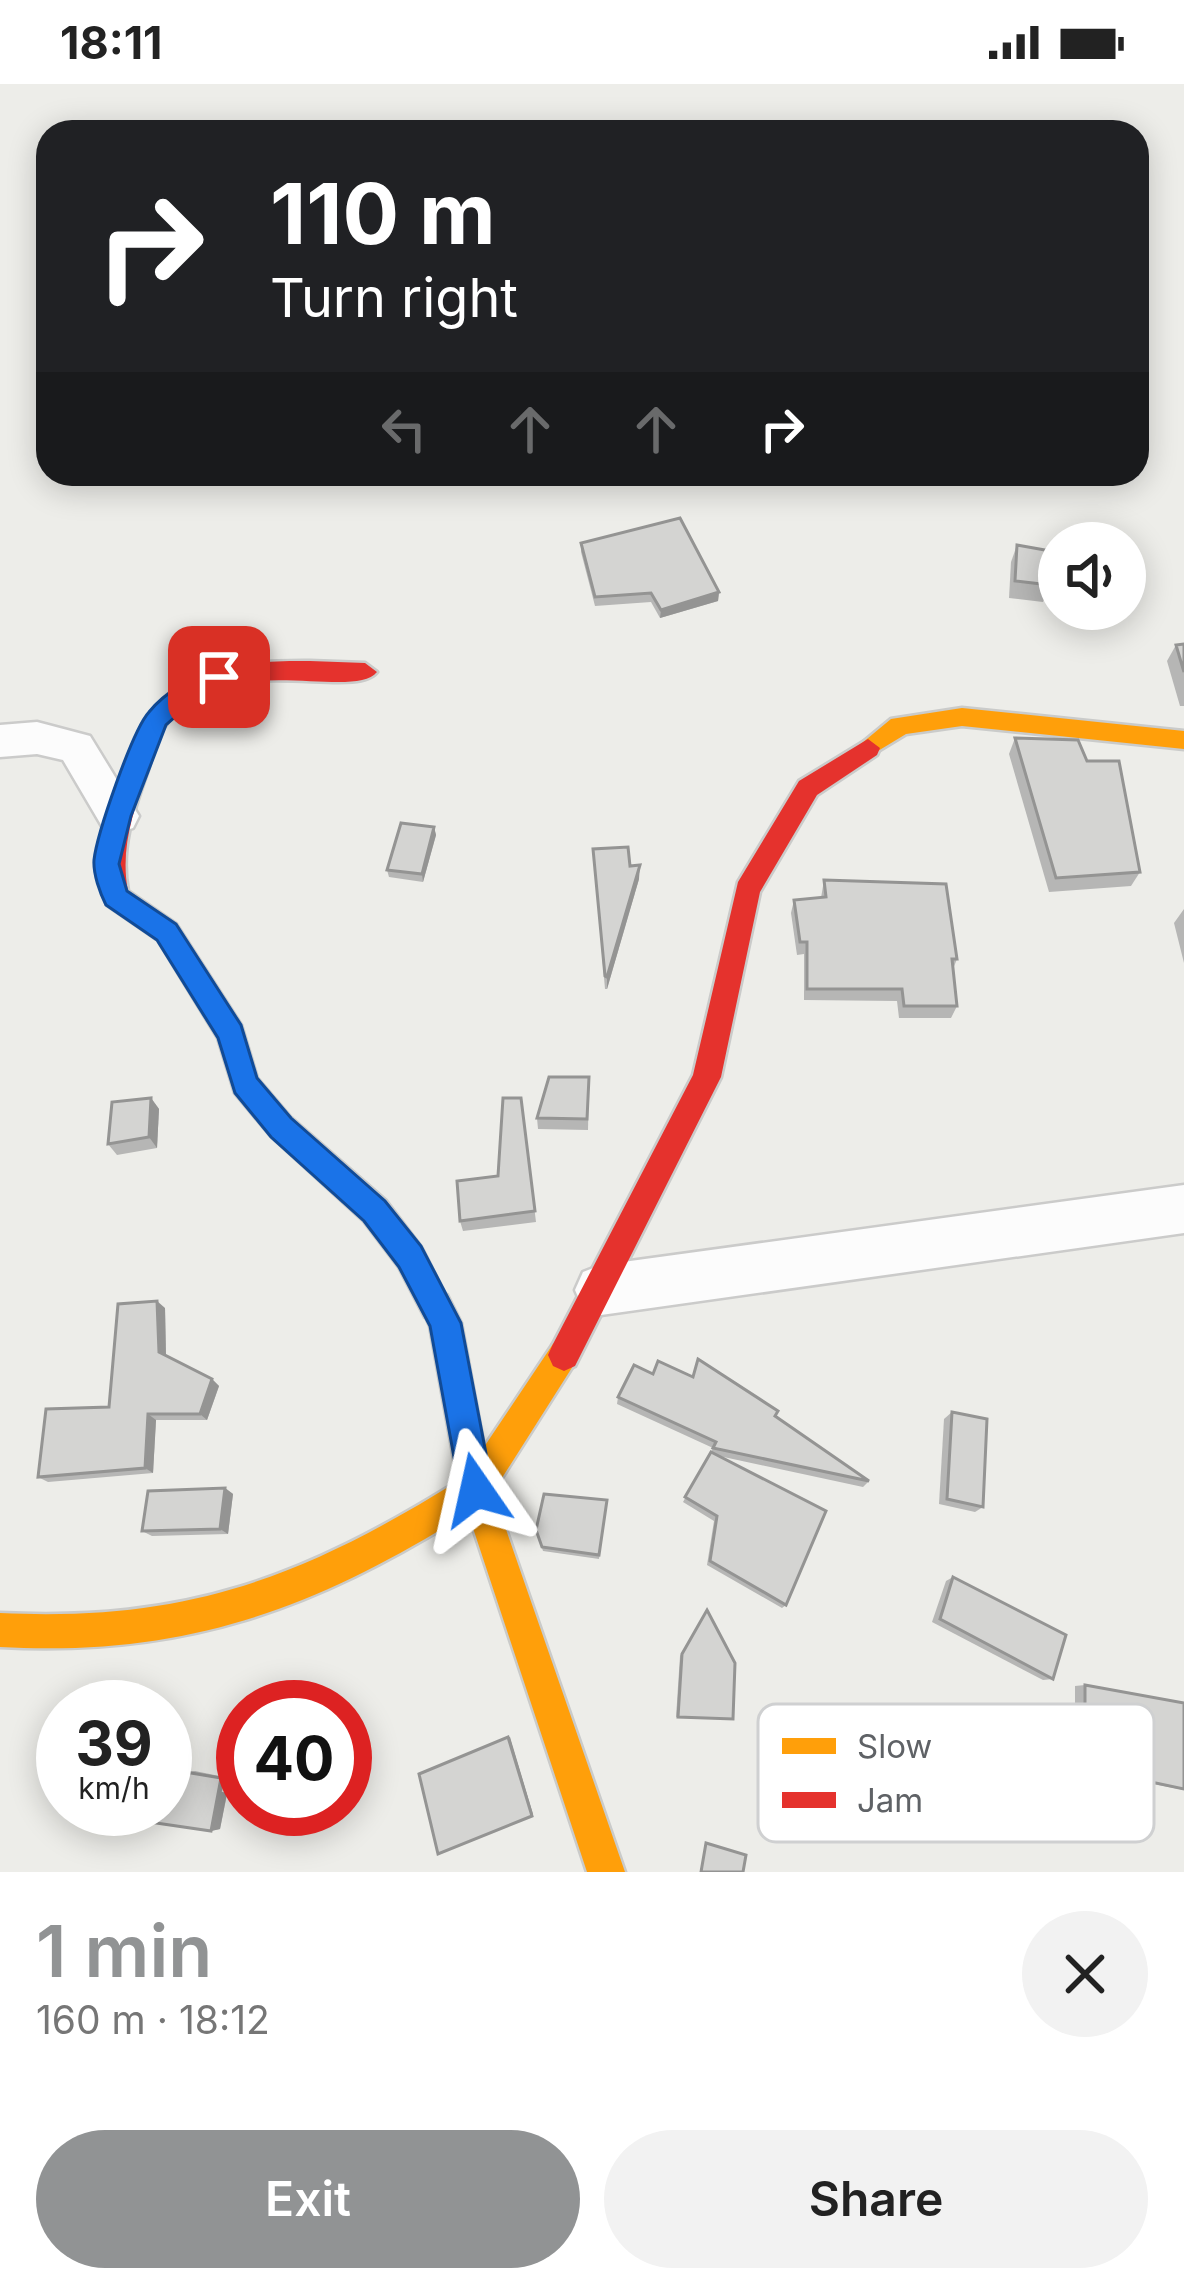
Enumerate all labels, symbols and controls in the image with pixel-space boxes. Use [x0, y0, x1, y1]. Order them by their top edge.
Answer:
text: 18:11 [60, 15, 163, 70]
text: 110 m [270, 163, 496, 264]
icon: right [72, 168, 228, 324]
text: Turn right [270, 265, 518, 330]
icon: left [371, 396, 437, 462]
icon: ahead [497, 396, 563, 462]
icon: ahead [623, 396, 689, 462]
icon: right [749, 396, 815, 462]
map controls [1038, 522, 1146, 630]
button: sound [1038, 522, 1146, 630]
pin [168, 626, 270, 728]
icon: arrive [186, 644, 252, 710]
position arrow [413, 1427, 539, 1553]
speed limit sign: 40 [216, 1680, 372, 1836]
legend [758, 1704, 1154, 1842]
text: 39 [75, 1707, 153, 1779]
text: Slow [857, 1726, 932, 1766]
text: km/h [78, 1770, 150, 1806]
text: Jam [857, 1780, 923, 1820]
text: 1 min [36, 1907, 212, 1994]
button: close [1022, 1911, 1148, 2037]
text: 160 m · 18:12 [36, 1996, 270, 2043]
button: Exit [36, 2130, 580, 2268]
button: Share [604, 2130, 1148, 2268]

